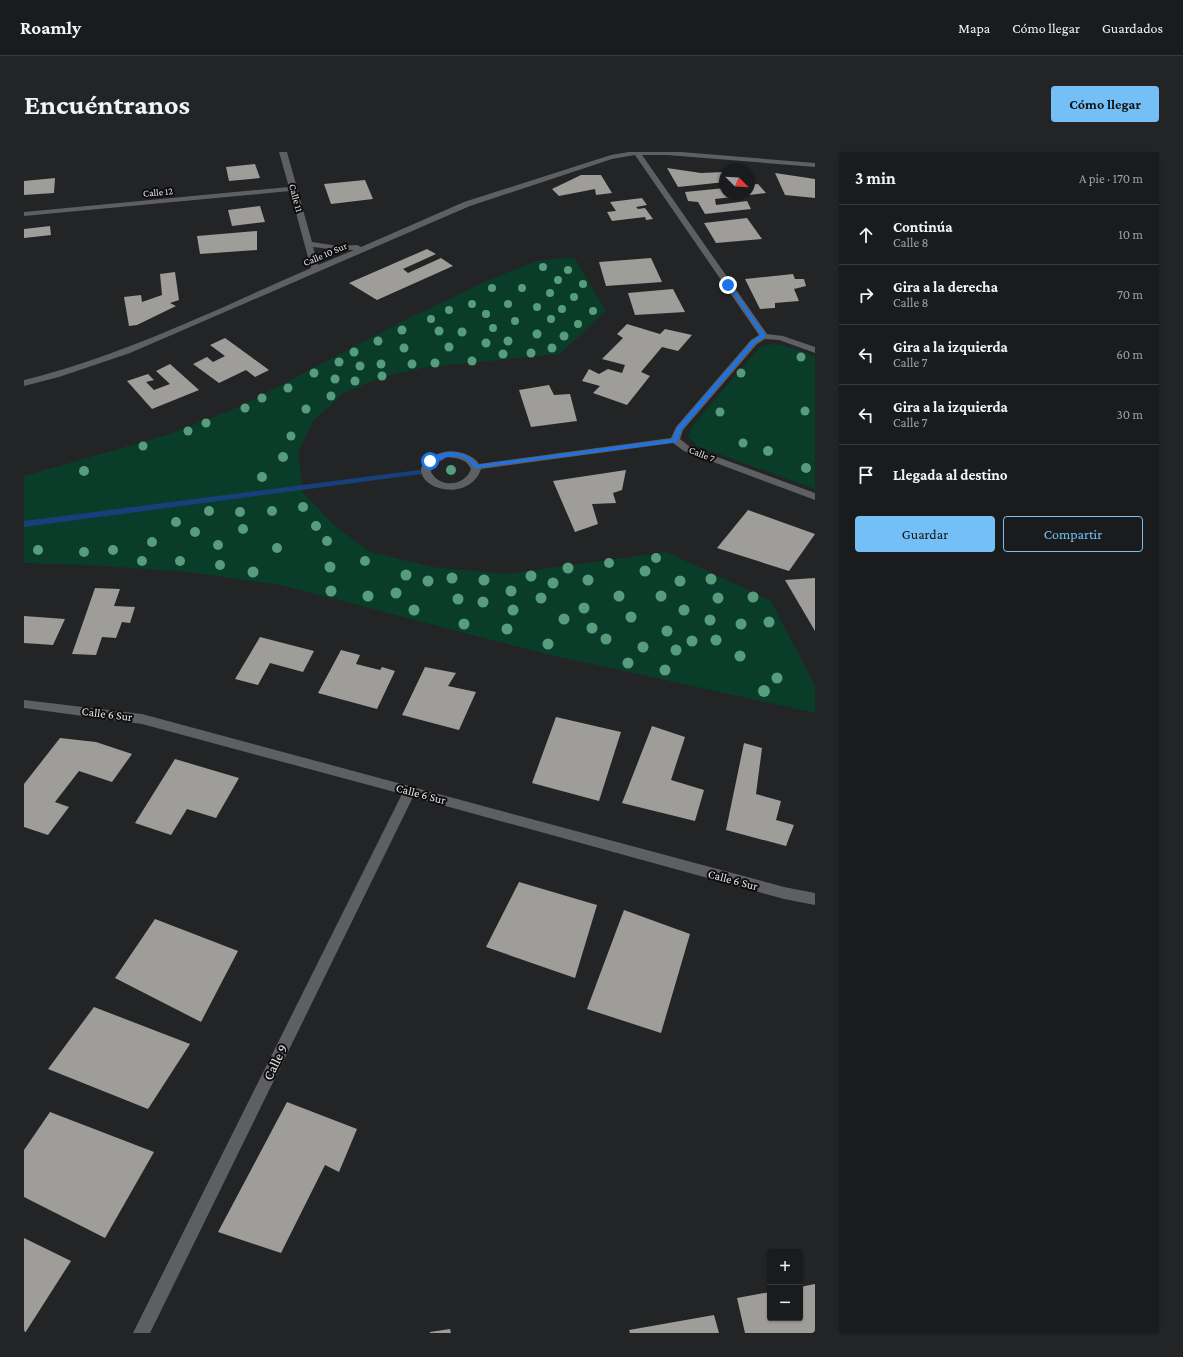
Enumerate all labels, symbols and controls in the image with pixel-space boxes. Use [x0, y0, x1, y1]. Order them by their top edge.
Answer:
text: Roamly [20, 17, 81, 38]
text: Mapa [958, 20, 990, 36]
text: Cómo llegar [1012, 20, 1080, 36]
text: Guardados [1102, 20, 1163, 36]
button: Cómo llegar [1051, 86, 1159, 122]
text: Encuéntranos [24, 89, 190, 120]
north arrow [719, 164, 755, 200]
text: 3 min [855, 169, 896, 188]
text: A pie · 170 m [1079, 171, 1143, 186]
street label: Calle 11 [287, 183, 305, 213]
street label: Calle 12 [143, 185, 174, 199]
text: Continúa [893, 219, 953, 235]
icon: ahead [855, 224, 877, 246]
text: 10 m [1118, 227, 1143, 242]
text: Calle 8 [893, 235, 929, 250]
street label: Calle 10 Sur [301, 240, 349, 268]
route end [719, 276, 737, 294]
text: Gira a la derecha [893, 279, 998, 295]
icon: right [855, 284, 877, 306]
text: 70 m [1117, 287, 1143, 302]
text: Calle 8 [893, 295, 929, 310]
text: Gira a la izquierda [893, 339, 1008, 355]
icon: left [855, 344, 877, 366]
text: 60 m [1116, 347, 1143, 362]
text: Calle 7 [893, 355, 928, 370]
text: Gira a la izquierda [893, 399, 1008, 415]
icon: left [855, 404, 877, 426]
text: 30 m [1117, 407, 1143, 422]
text: Calle 7 [893, 415, 928, 430]
street label: Calle 7 [688, 444, 717, 464]
route start [421, 452, 439, 470]
icon: arrive [855, 464, 877, 486]
text: Llegada al destino [893, 467, 1008, 483]
button: Guardar [855, 516, 995, 552]
button: Compartir [1003, 516, 1143, 552]
street label: Calle 6 Sur [81, 704, 134, 724]
street label: Calle 6 Sur [395, 781, 448, 808]
street label: Calle 6 Sur [707, 867, 760, 894]
street label: Calle 9 [259, 1041, 291, 1083]
map controls [767, 1249, 803, 1321]
button: + [767, 1249, 803, 1285]
button: − [767, 1285, 803, 1321]

